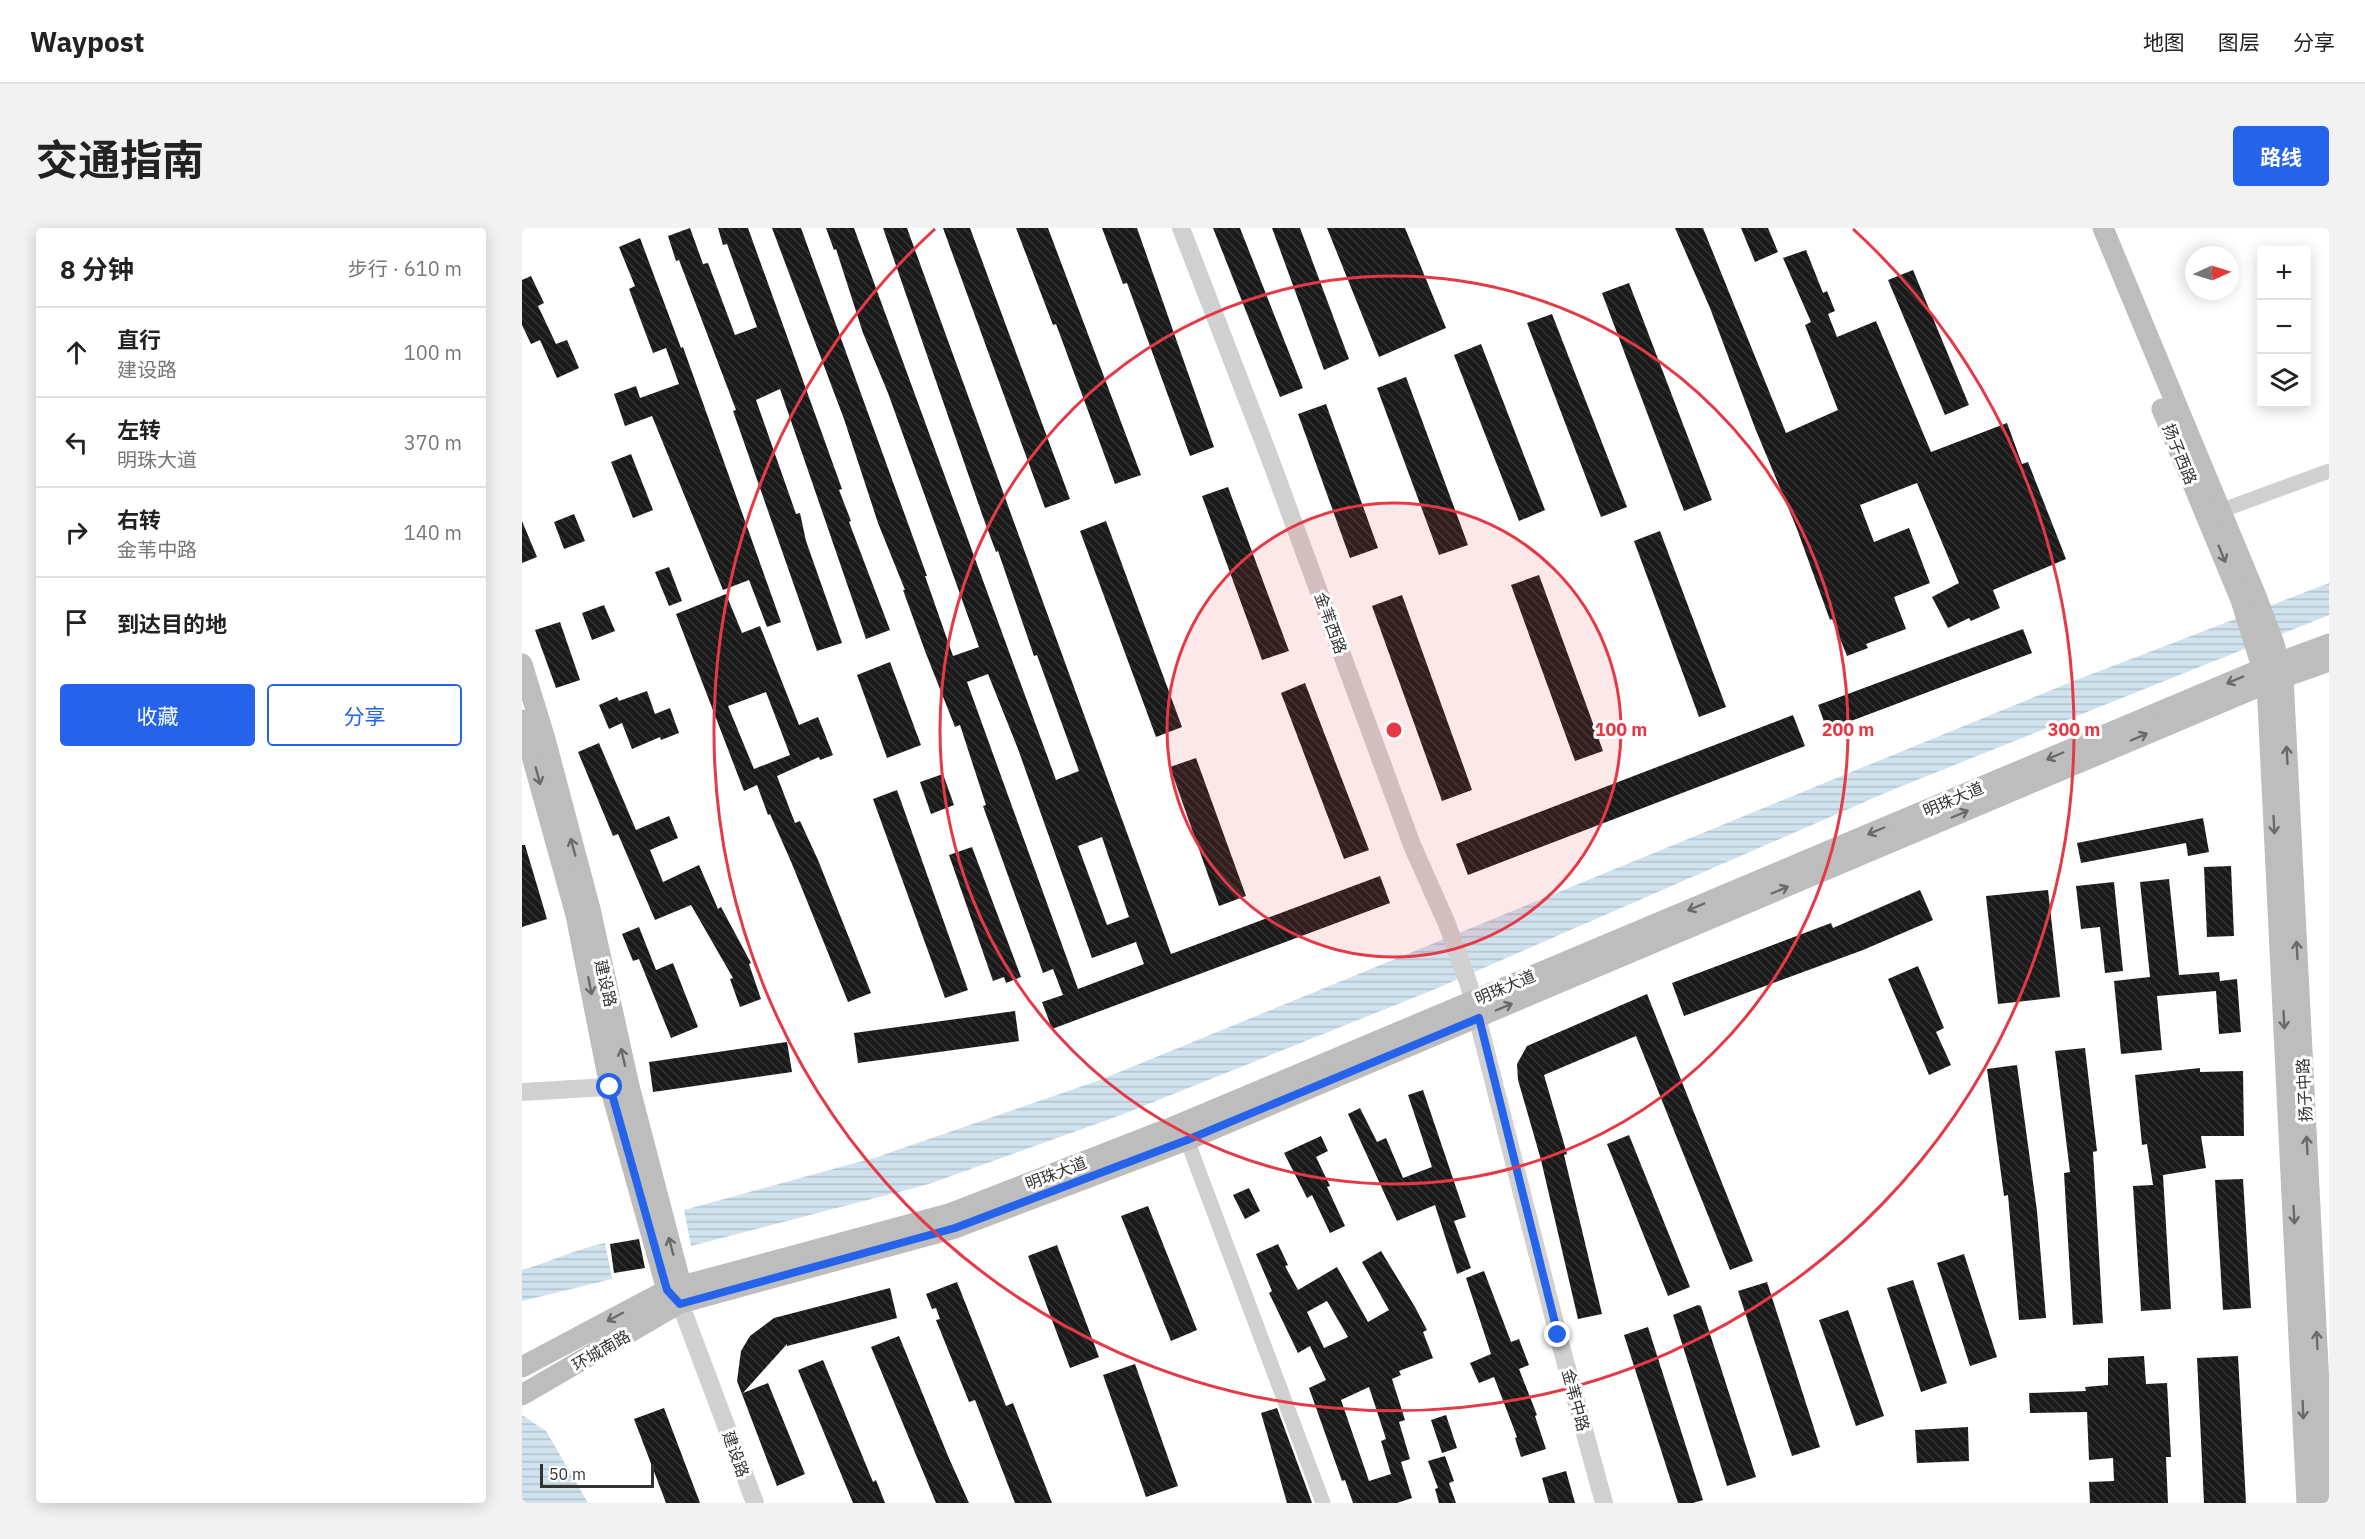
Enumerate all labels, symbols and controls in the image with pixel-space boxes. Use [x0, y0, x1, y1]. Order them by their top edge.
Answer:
text: Waypost [30, 23, 144, 60]
text: 地图 [2143, 28, 2185, 56]
text: 图层 [2218, 28, 2260, 56]
text: 分享 [2293, 28, 2335, 56]
button: 路线 [2233, 126, 2329, 186]
text: 交通指南 [36, 132, 204, 187]
north arrow [2185, 246, 2239, 300]
map controls [2257, 246, 2311, 408]
button: + [2257, 246, 2311, 300]
text: 8 分钟 [60, 252, 134, 286]
text: 步行 · 610 m [348, 255, 462, 282]
button: − [2257, 300, 2311, 354]
text: 直行 [117, 325, 161, 354]
icon: ahead [60, 336, 93, 369]
text: 100 m [404, 339, 462, 366]
button: layers [2257, 354, 2311, 408]
text: 建设路 [117, 356, 177, 383]
text: 左转 [117, 415, 161, 444]
street label: 扬子西路 [2159, 421, 2201, 487]
icon: left [60, 426, 93, 459]
text: 370 m [404, 429, 462, 456]
text: 明珠大道 [117, 446, 197, 473]
text: 右转 [117, 505, 161, 534]
icon: right [60, 516, 93, 549]
text: 140 m [404, 519, 462, 546]
text: 金苇中路 [117, 536, 197, 563]
one-way arrow [2217, 544, 2228, 563]
street label: 金苇西路 [1311, 590, 1351, 656]
icon: arrive [60, 606, 93, 639]
text: 到达目的地 [117, 609, 227, 638]
one-way arrow [2226, 675, 2245, 686]
button: 收藏 [60, 684, 255, 746]
button: 分享 [267, 684, 462, 746]
text: 100 m [1595, 718, 1647, 741]
text: 200 m [1822, 718, 1874, 741]
text: 300 m [2048, 718, 2100, 741]
centre of rings [1384, 720, 1404, 740]
one-way arrow [2130, 731, 2148, 743]
one-way arrow [2281, 746, 2292, 766]
one-way arrow [2047, 750, 2065, 762]
one-way arrow [533, 766, 544, 785]
street label: 明珠大道 [1920, 777, 1986, 821]
one-way arrow [1950, 808, 1968, 819]
one-way arrow [2269, 815, 2280, 835]
one-way arrow [1867, 826, 1885, 837]
one-way arrow [567, 838, 579, 857]
one-way arrow [1771, 884, 1789, 895]
one-way arrow [1687, 902, 1706, 913]
one-way arrow [2291, 941, 2302, 961]
street label: 建设路 [591, 957, 621, 1009]
street label: 明珠大道 [1472, 965, 1538, 1009]
one-way arrow [585, 976, 596, 995]
one-way arrow [1494, 1001, 1513, 1012]
one-way arrow [2279, 1010, 2290, 1030]
one-way arrow [616, 1048, 628, 1067]
street label: 扬子中路 [2292, 1058, 2316, 1122]
route start [596, 1073, 622, 1099]
one-way arrow [2302, 1135, 2313, 1155]
street label: 明珠大道 [1023, 1152, 1089, 1194]
one-way arrow [2288, 1204, 2299, 1224]
one-way arrow [665, 1237, 676, 1256]
one-way arrow [607, 1312, 625, 1324]
route end [1544, 1321, 1570, 1347]
street label: 环城南路 [568, 1325, 634, 1375]
one-way arrow [2312, 1330, 2323, 1350]
street label: 金苇中路 [1558, 1366, 1594, 1434]
one-way arrow [2297, 1399, 2308, 1419]
street label: 建设路 [718, 1428, 754, 1480]
scale bar [540, 1461, 654, 1488]
text: 50 m [549, 1464, 586, 1484]

